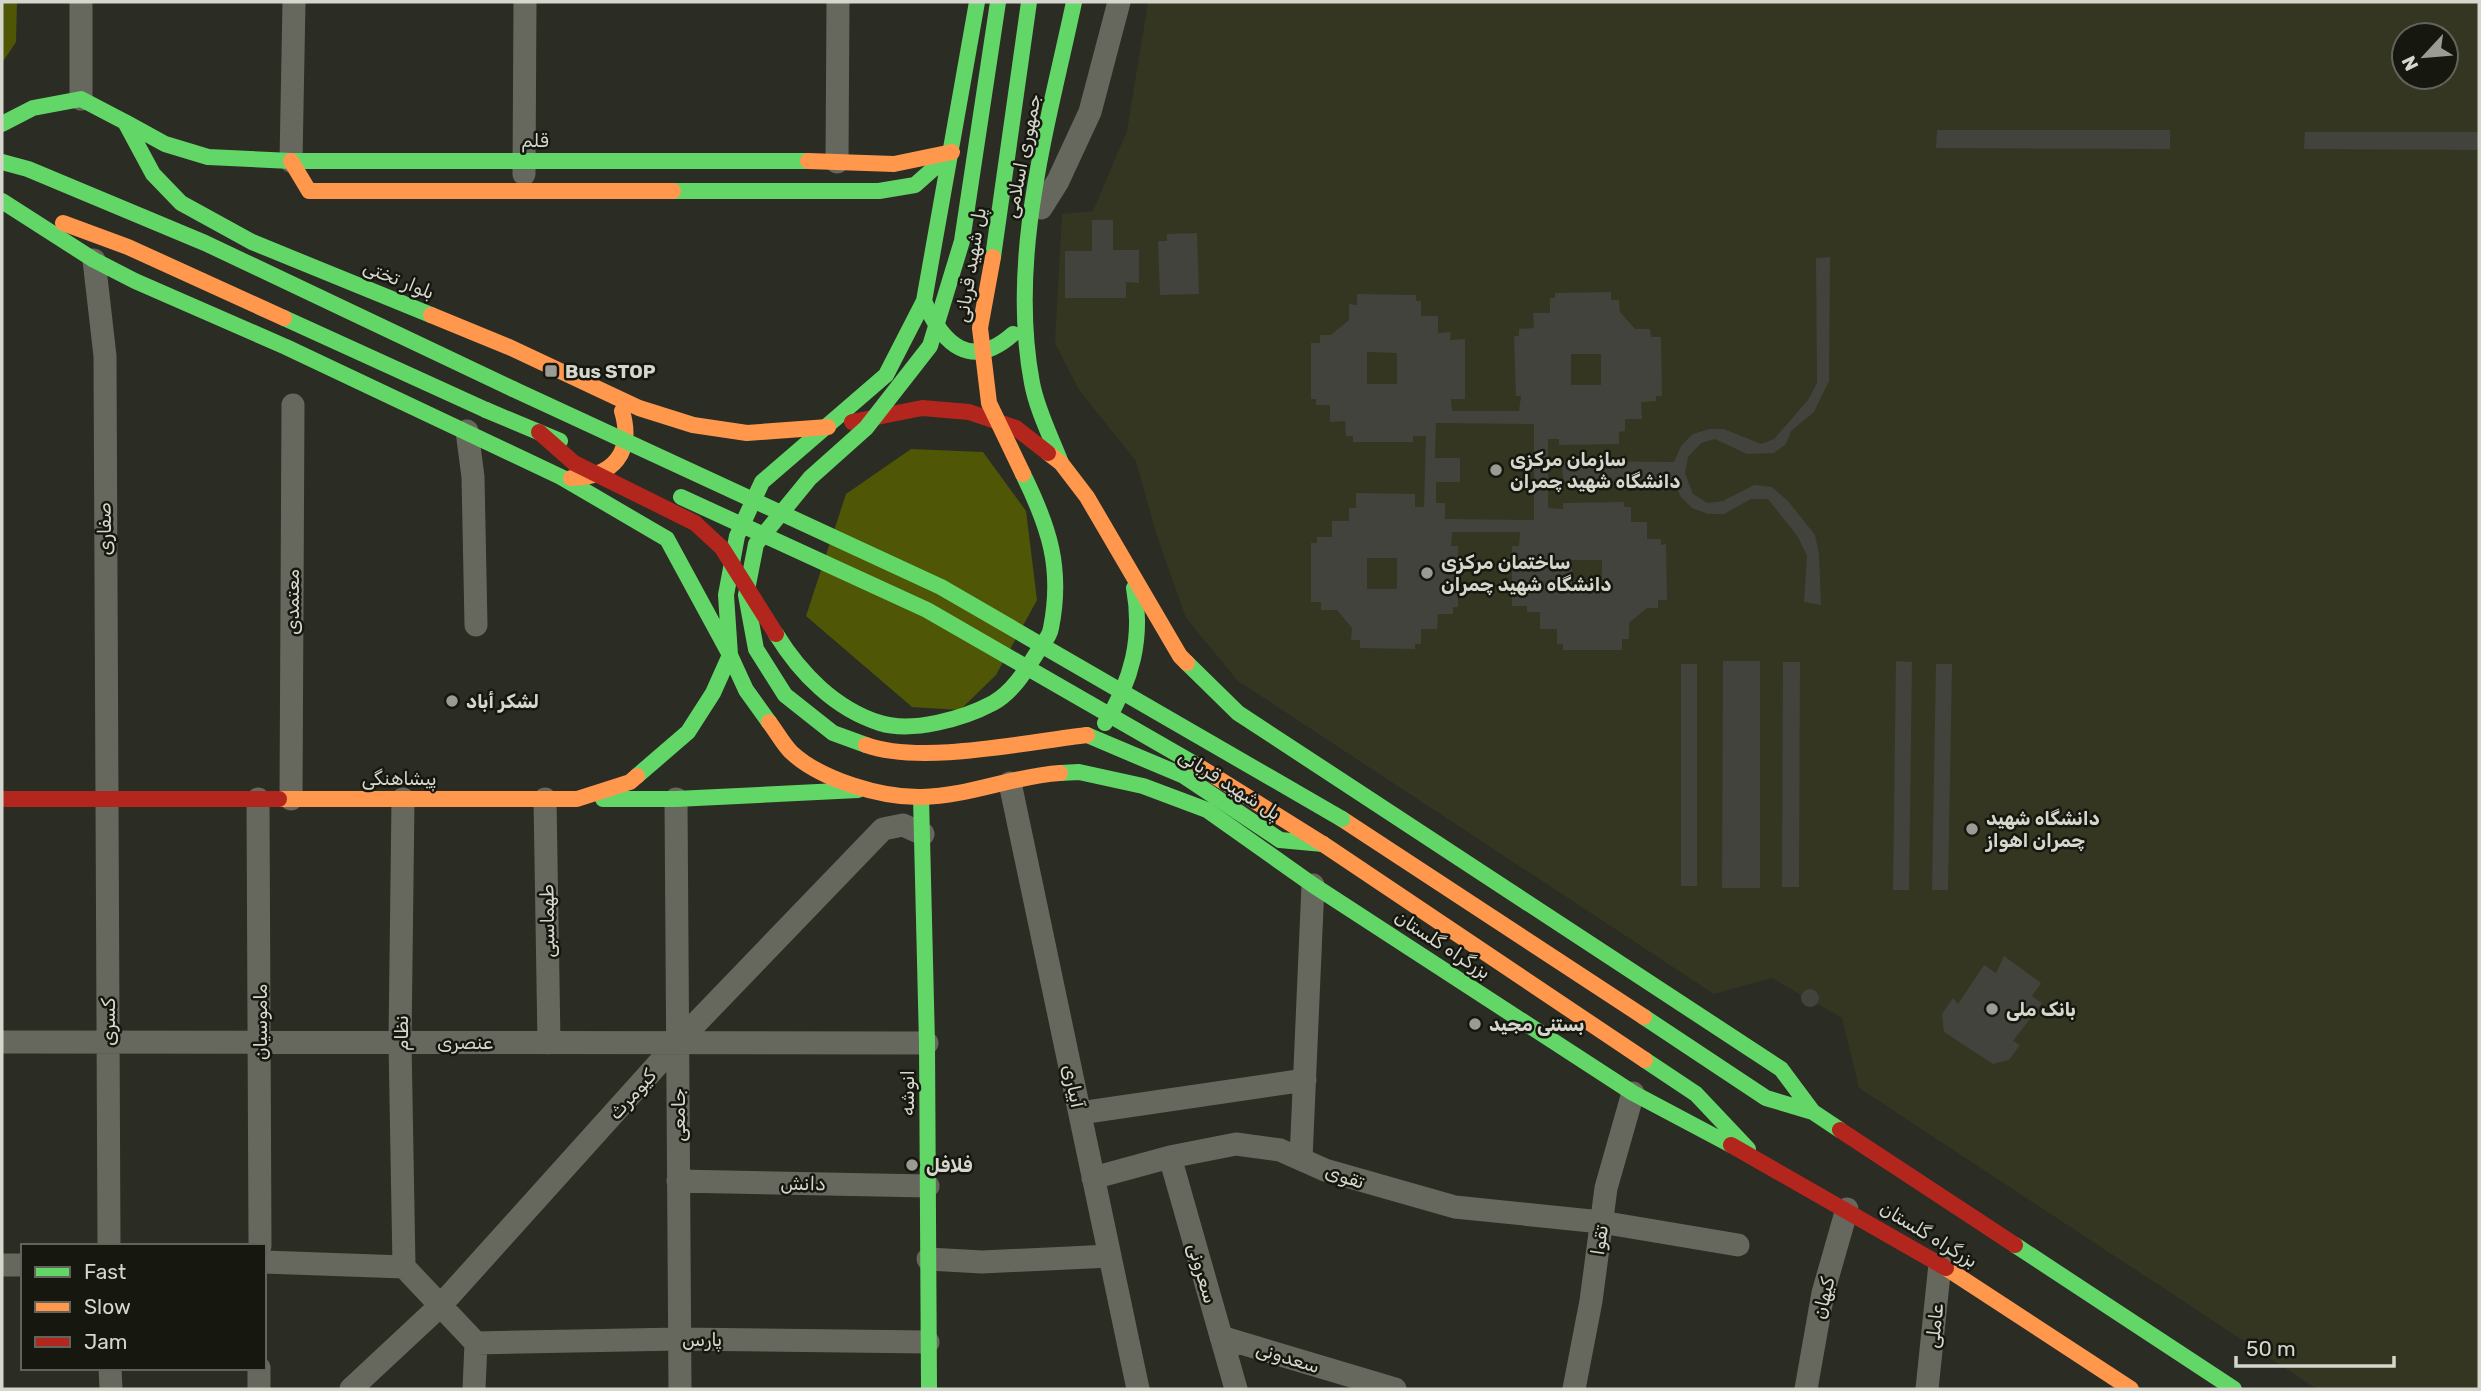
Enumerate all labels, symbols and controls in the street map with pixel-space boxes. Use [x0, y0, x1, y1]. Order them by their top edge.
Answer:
north arrow [2390, 21, 2460, 91]
text: N [2397, 52, 2424, 74]
street label: جمهوری اسلامی [999, 92, 1046, 220]
street label: قلم [521, 129, 549, 153]
street label: پل شهید قربانی [950, 206, 993, 325]
street label: بلوار تختی [360, 255, 438, 304]
place label: Bus STOP [565, 360, 656, 383]
marker: Bus STOP [543, 363, 559, 379]
place label: سازمان مرکزی دانشگاه شهید چمران [1510, 448, 1680, 493]
marker: سازمان مرکزی دانشگاه شهید چمران [1488, 462, 1504, 478]
street label: صفاری [93, 502, 116, 556]
place label: ساختمان مرکزی دانشگاه شهید چمران [1441, 551, 1611, 596]
marker: ساختمان مرکزی دانشگاه شهید چمران [1419, 565, 1435, 581]
street label: معتمدی [281, 569, 304, 635]
place label: لشكر أباد [466, 690, 539, 713]
marker: لشكر أباد [444, 693, 460, 709]
street label: پل شهید قربانی [1173, 744, 1285, 827]
street label: پیشاهنگی [361, 767, 437, 792]
place label: دانشگاه شهید چمران اهواز [1985, 807, 2100, 852]
marker: دانشگاه شهید چمران اهواز [1964, 821, 1980, 837]
street label: طهماسبی [535, 884, 560, 958]
street label: بزرگراه گلستان [1390, 905, 1495, 984]
street label: ماموسیان [249, 984, 272, 1060]
street label: کسری [97, 998, 120, 1046]
place label: بانک ملی [2006, 998, 2076, 1021]
marker: بانک ملی [1984, 1001, 2000, 1017]
place label: بستنی مجید [1489, 1013, 1584, 1036]
street label: نظام [390, 1015, 414, 1051]
marker: بستنی مجید [1467, 1016, 1483, 1032]
street label: عنصری [437, 1031, 493, 1054]
street label: آبیاری [1058, 1062, 1089, 1110]
street label: کیومرث [604, 1064, 661, 1124]
street label: انوشه [896, 1070, 919, 1116]
street label: جامعی [667, 1088, 690, 1142]
place label: فلافل [926, 1154, 973, 1177]
marker: فلافل [904, 1157, 920, 1173]
street label: تقوی [1322, 1159, 1368, 1194]
street label: دانش [780, 1172, 826, 1195]
street label: بزرگراه گلستان [1876, 1196, 1982, 1273]
street label: تقوا [1586, 1223, 1613, 1257]
street label: سعرونی [1183, 1240, 1222, 1306]
legend [21, 1244, 266, 1370]
text: Fast [84, 1259, 126, 1284]
street label: کیهان [1808, 1274, 1840, 1321]
text: Slow [84, 1294, 131, 1319]
street label: عاملی [1921, 1303, 1948, 1350]
scale bar [2236, 1324, 2394, 1368]
street label: پارس [682, 1328, 722, 1353]
text: Jam [84, 1329, 128, 1354]
text: 50 m [2246, 1336, 2296, 1361]
street label: سعدونی [1253, 1337, 1323, 1378]

